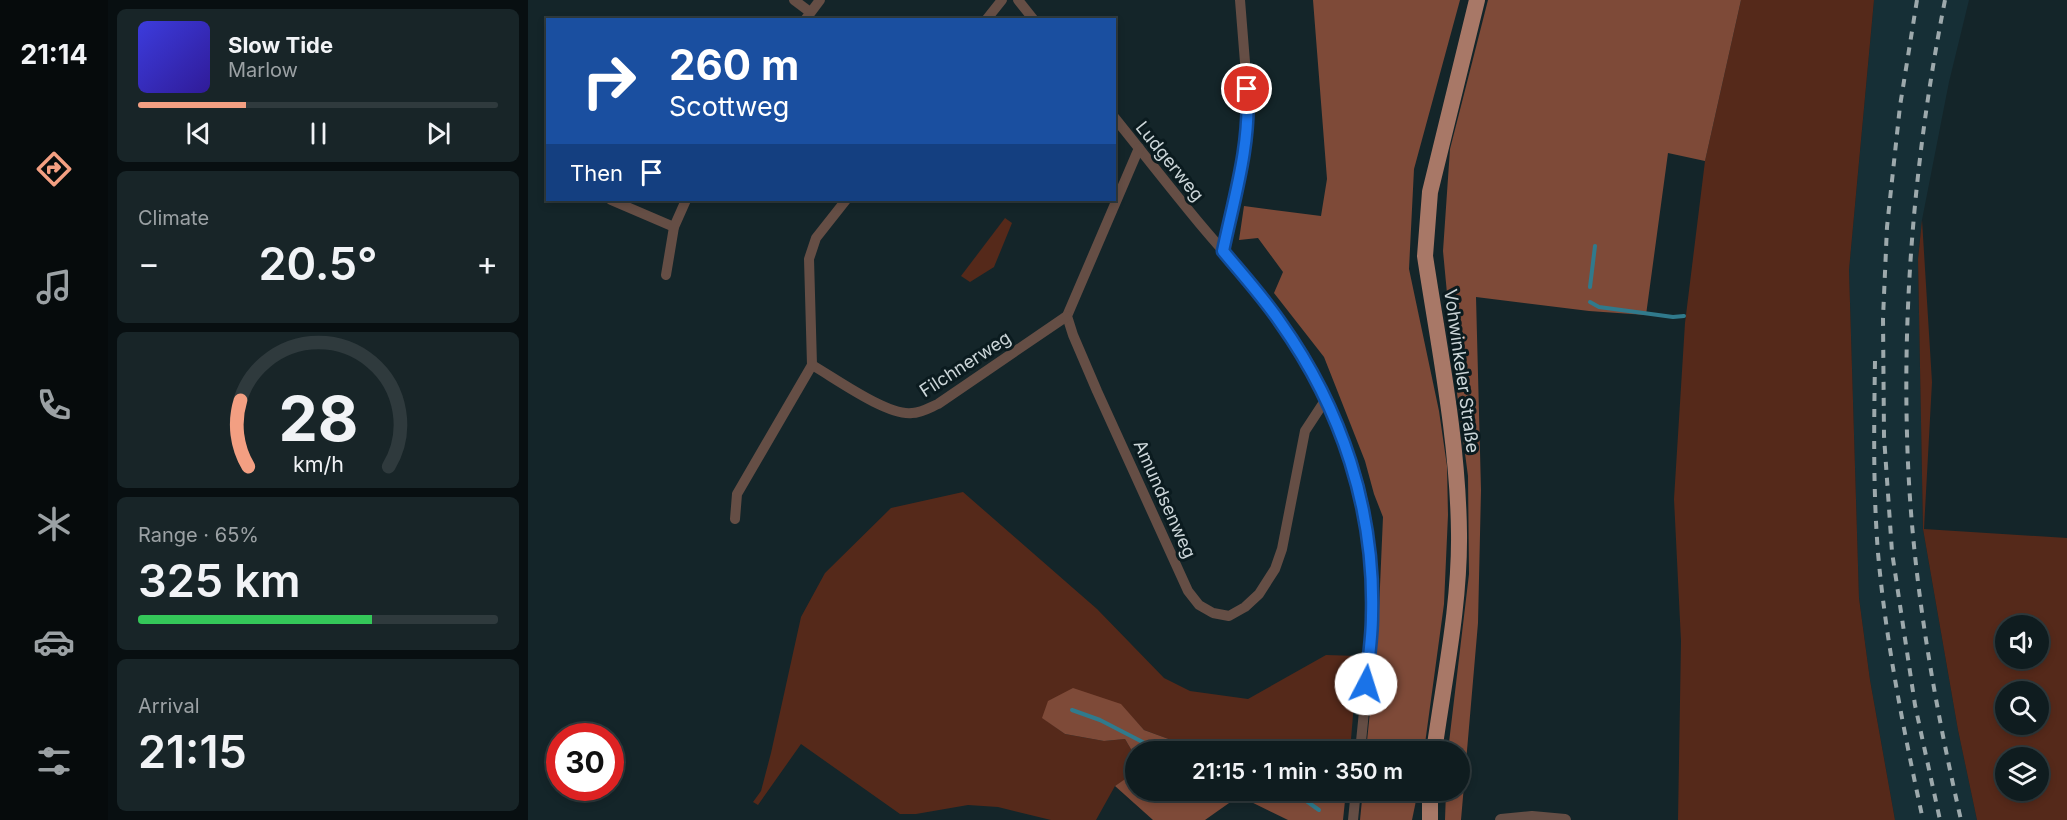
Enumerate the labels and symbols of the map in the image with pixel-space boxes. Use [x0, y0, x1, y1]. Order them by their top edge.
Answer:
pin [1221, 63, 1272, 114]
street label: Ludgerweg [1132, 117, 1208, 205]
street label: Vohwinkeler Straße [1440, 288, 1484, 454]
street label: Filchnerweg [916, 327, 1014, 401]
street label: Amundsenweg [1130, 437, 1200, 561]
position arrow [1334, 652, 1398, 716]
speed limit sign: 30 [546, 723, 624, 801]

